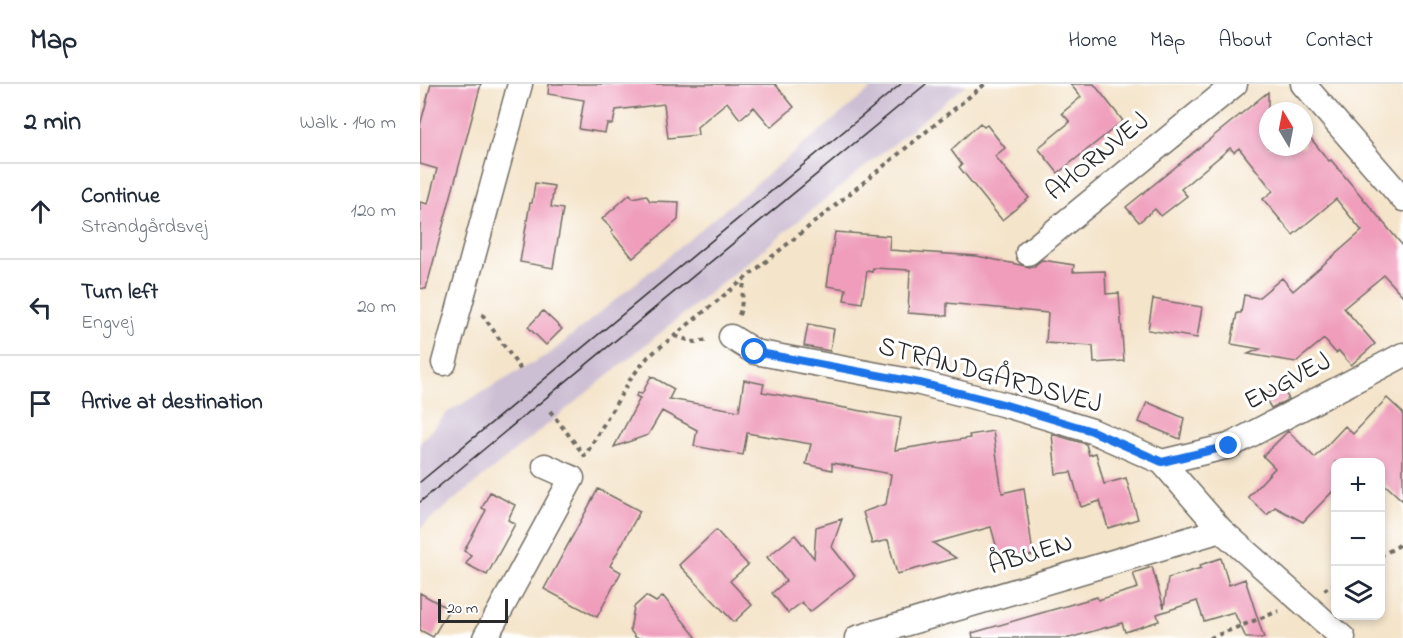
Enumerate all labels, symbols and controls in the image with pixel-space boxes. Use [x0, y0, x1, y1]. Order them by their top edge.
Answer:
text: Map [30, 21, 77, 62]
text: Home [1068, 26, 1117, 56]
text: Map [1150, 26, 1185, 56]
text: About [1218, 26, 1272, 56]
text: Contact [1305, 26, 1373, 56]
north arrow [1259, 102, 1313, 156]
street label: AHORNVEJ [1038, 103, 1158, 211]
text: 2 min [24, 104, 81, 142]
text: Walk · 140 m [300, 109, 396, 138]
text: Continue [81, 181, 160, 213]
icon: ahead [24, 195, 57, 228]
text: 120 m [351, 197, 396, 226]
text: Strandgårdsvej [81, 213, 207, 242]
text: Turn left [81, 277, 158, 309]
icon: left [24, 291, 57, 324]
text: 20 m [357, 293, 396, 322]
text: Engvej [81, 309, 133, 338]
street label: STRANDGÅRDSVEJ [874, 327, 1106, 425]
route start [741, 338, 767, 364]
street label: ENGVEJ [1237, 343, 1339, 421]
icon: arrive [24, 387, 57, 420]
text: Arrive at destination [81, 387, 263, 419]
route end [1215, 432, 1241, 458]
map controls [1331, 458, 1385, 620]
button: + [1331, 458, 1385, 512]
button: − [1331, 512, 1385, 566]
street label: ÅBUEN [984, 524, 1078, 586]
button: layers [1331, 566, 1385, 620]
scale bar [438, 596, 508, 624]
text: 20 m [447, 597, 478, 621]

